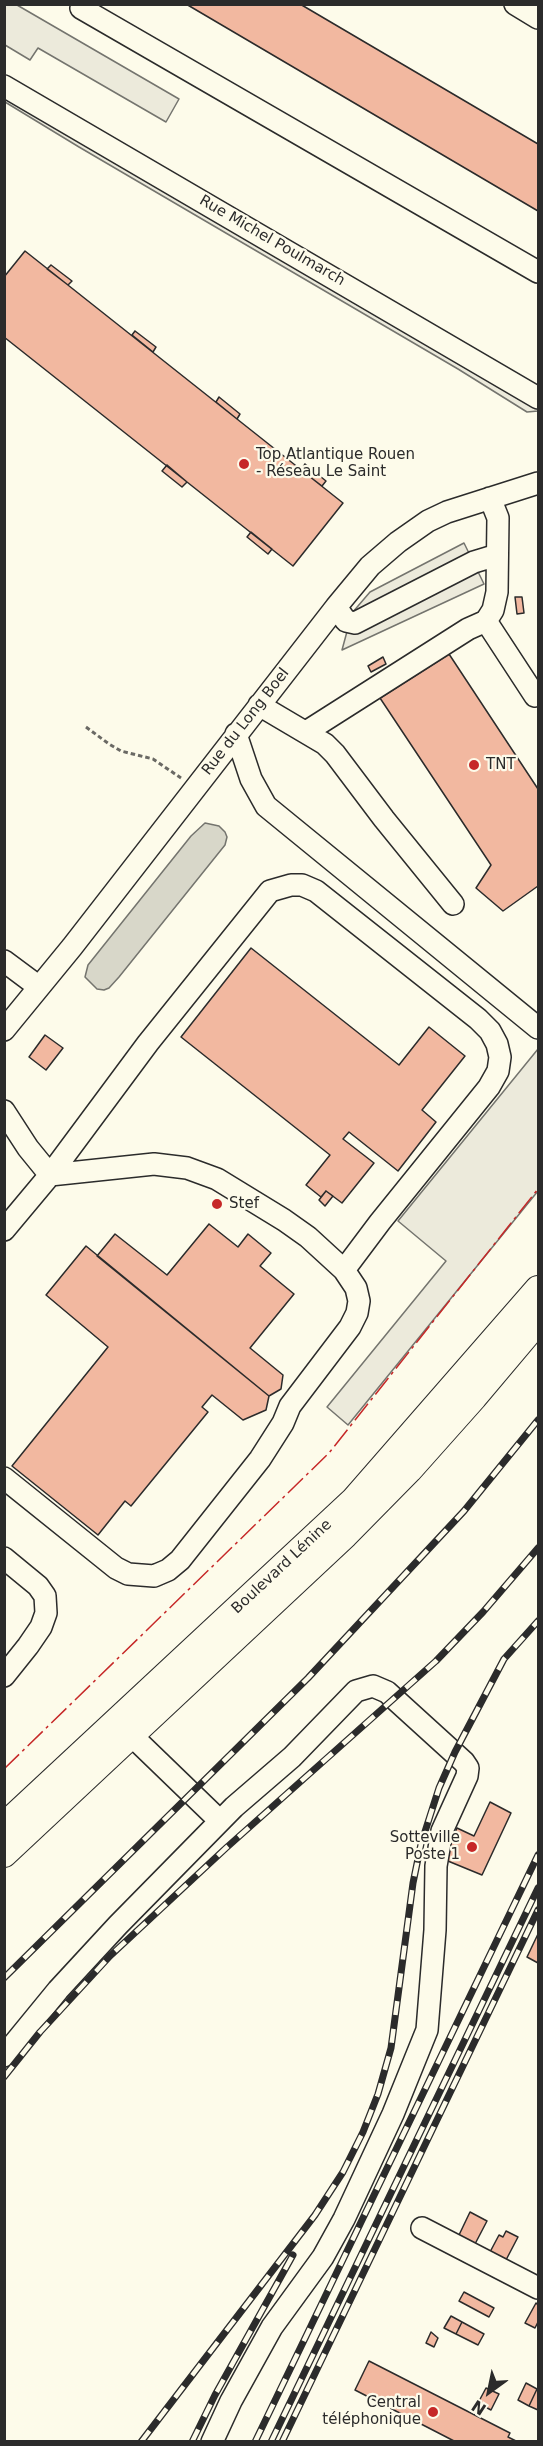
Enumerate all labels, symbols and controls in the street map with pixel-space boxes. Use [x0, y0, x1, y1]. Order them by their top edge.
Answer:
street label: Rue Michel Poulmarch [196, 192, 348, 290]
place label: Top Atlantique Rouen - Réseau Le Saint [256, 446, 415, 481]
marker: Top Atlantique Rouen - Réseau Le Saint [237, 457, 251, 471]
street label: Rue du Long Boel [199, 665, 293, 779]
place label: TNT [486, 756, 516, 774]
marker: TNT [467, 758, 481, 772]
place label: Stef [229, 1195, 259, 1213]
marker: Stef [210, 1197, 224, 1211]
street label: Boulevard Lénine [228, 1516, 336, 1618]
place label: Sotteville Poste 1 [390, 1829, 460, 1864]
marker: Sotteville Poste 1 [465, 1840, 479, 1854]
north arrow [459, 2362, 519, 2422]
place label: Central téléphonique [322, 2394, 421, 2429]
text: N [468, 2396, 490, 2419]
marker: Central téléphonique [426, 2405, 440, 2419]

